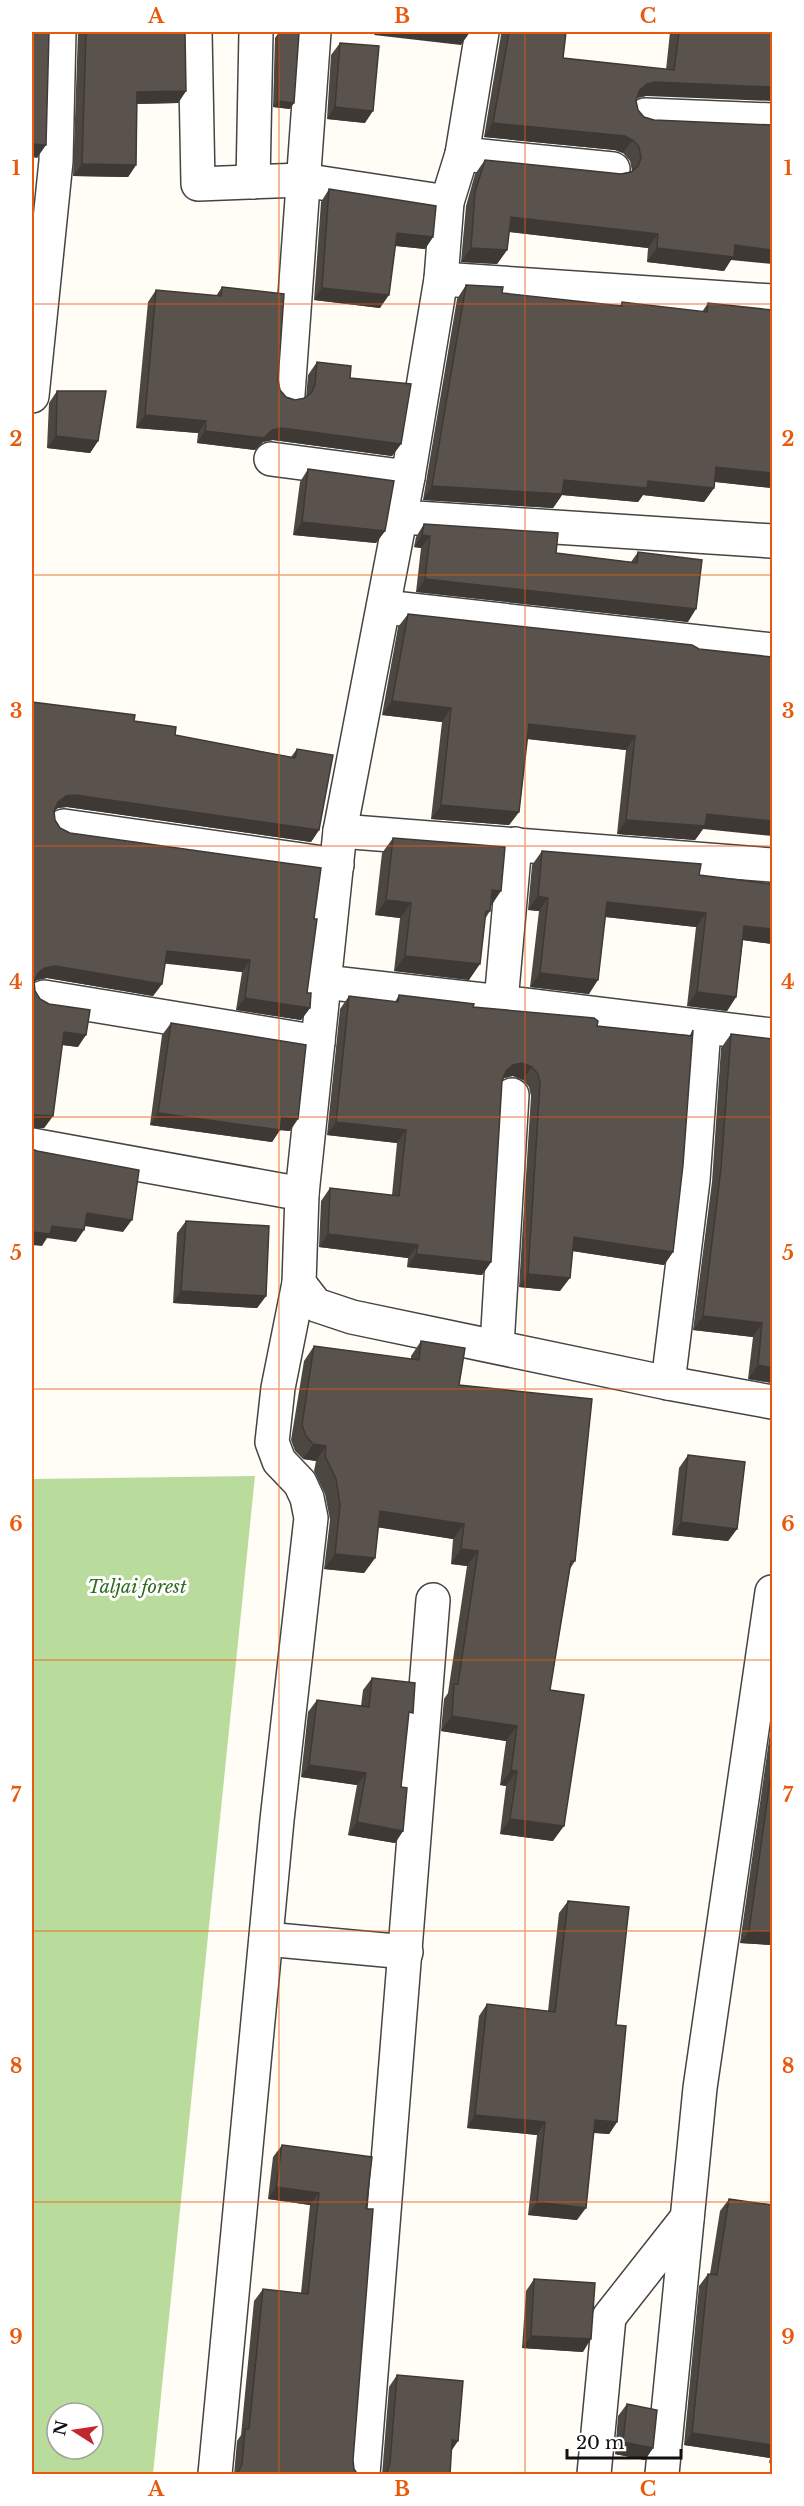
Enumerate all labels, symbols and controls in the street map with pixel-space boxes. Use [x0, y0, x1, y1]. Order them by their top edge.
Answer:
text: A [147, 4, 165, 28]
text: B [394, 4, 410, 28]
text: C [640, 4, 656, 28]
text: 1 [12, 156, 21, 180]
text: 1 [784, 156, 793, 180]
text: 2 [9, 427, 23, 451]
text: 2 [781, 427, 795, 451]
text: 3 [10, 699, 22, 723]
text: 3 [782, 699, 794, 723]
text: 4 [9, 970, 23, 994]
text: 4 [781, 970, 795, 994]
text: 5 [10, 1241, 22, 1265]
text: 5 [782, 1241, 794, 1265]
text: 6 [9, 1512, 23, 1536]
text: 6 [781, 1512, 795, 1536]
park label: Taljai forest [87, 1576, 187, 1598]
text: 7 [11, 1783, 22, 1807]
text: 7 [783, 1783, 794, 1807]
text: 8 [10, 2054, 22, 2078]
text: 8 [782, 2054, 794, 2078]
text: 9 [9, 2325, 23, 2349]
text: 9 [781, 2325, 795, 2349]
north arrow [45, 2401, 105, 2461]
text: N [49, 2418, 72, 2437]
scale bar [567, 2422, 681, 2460]
text: 20 m [576, 2432, 624, 2454]
text: A [147, 2477, 165, 2501]
text: B [394, 2477, 410, 2501]
text: C [640, 2477, 656, 2501]

